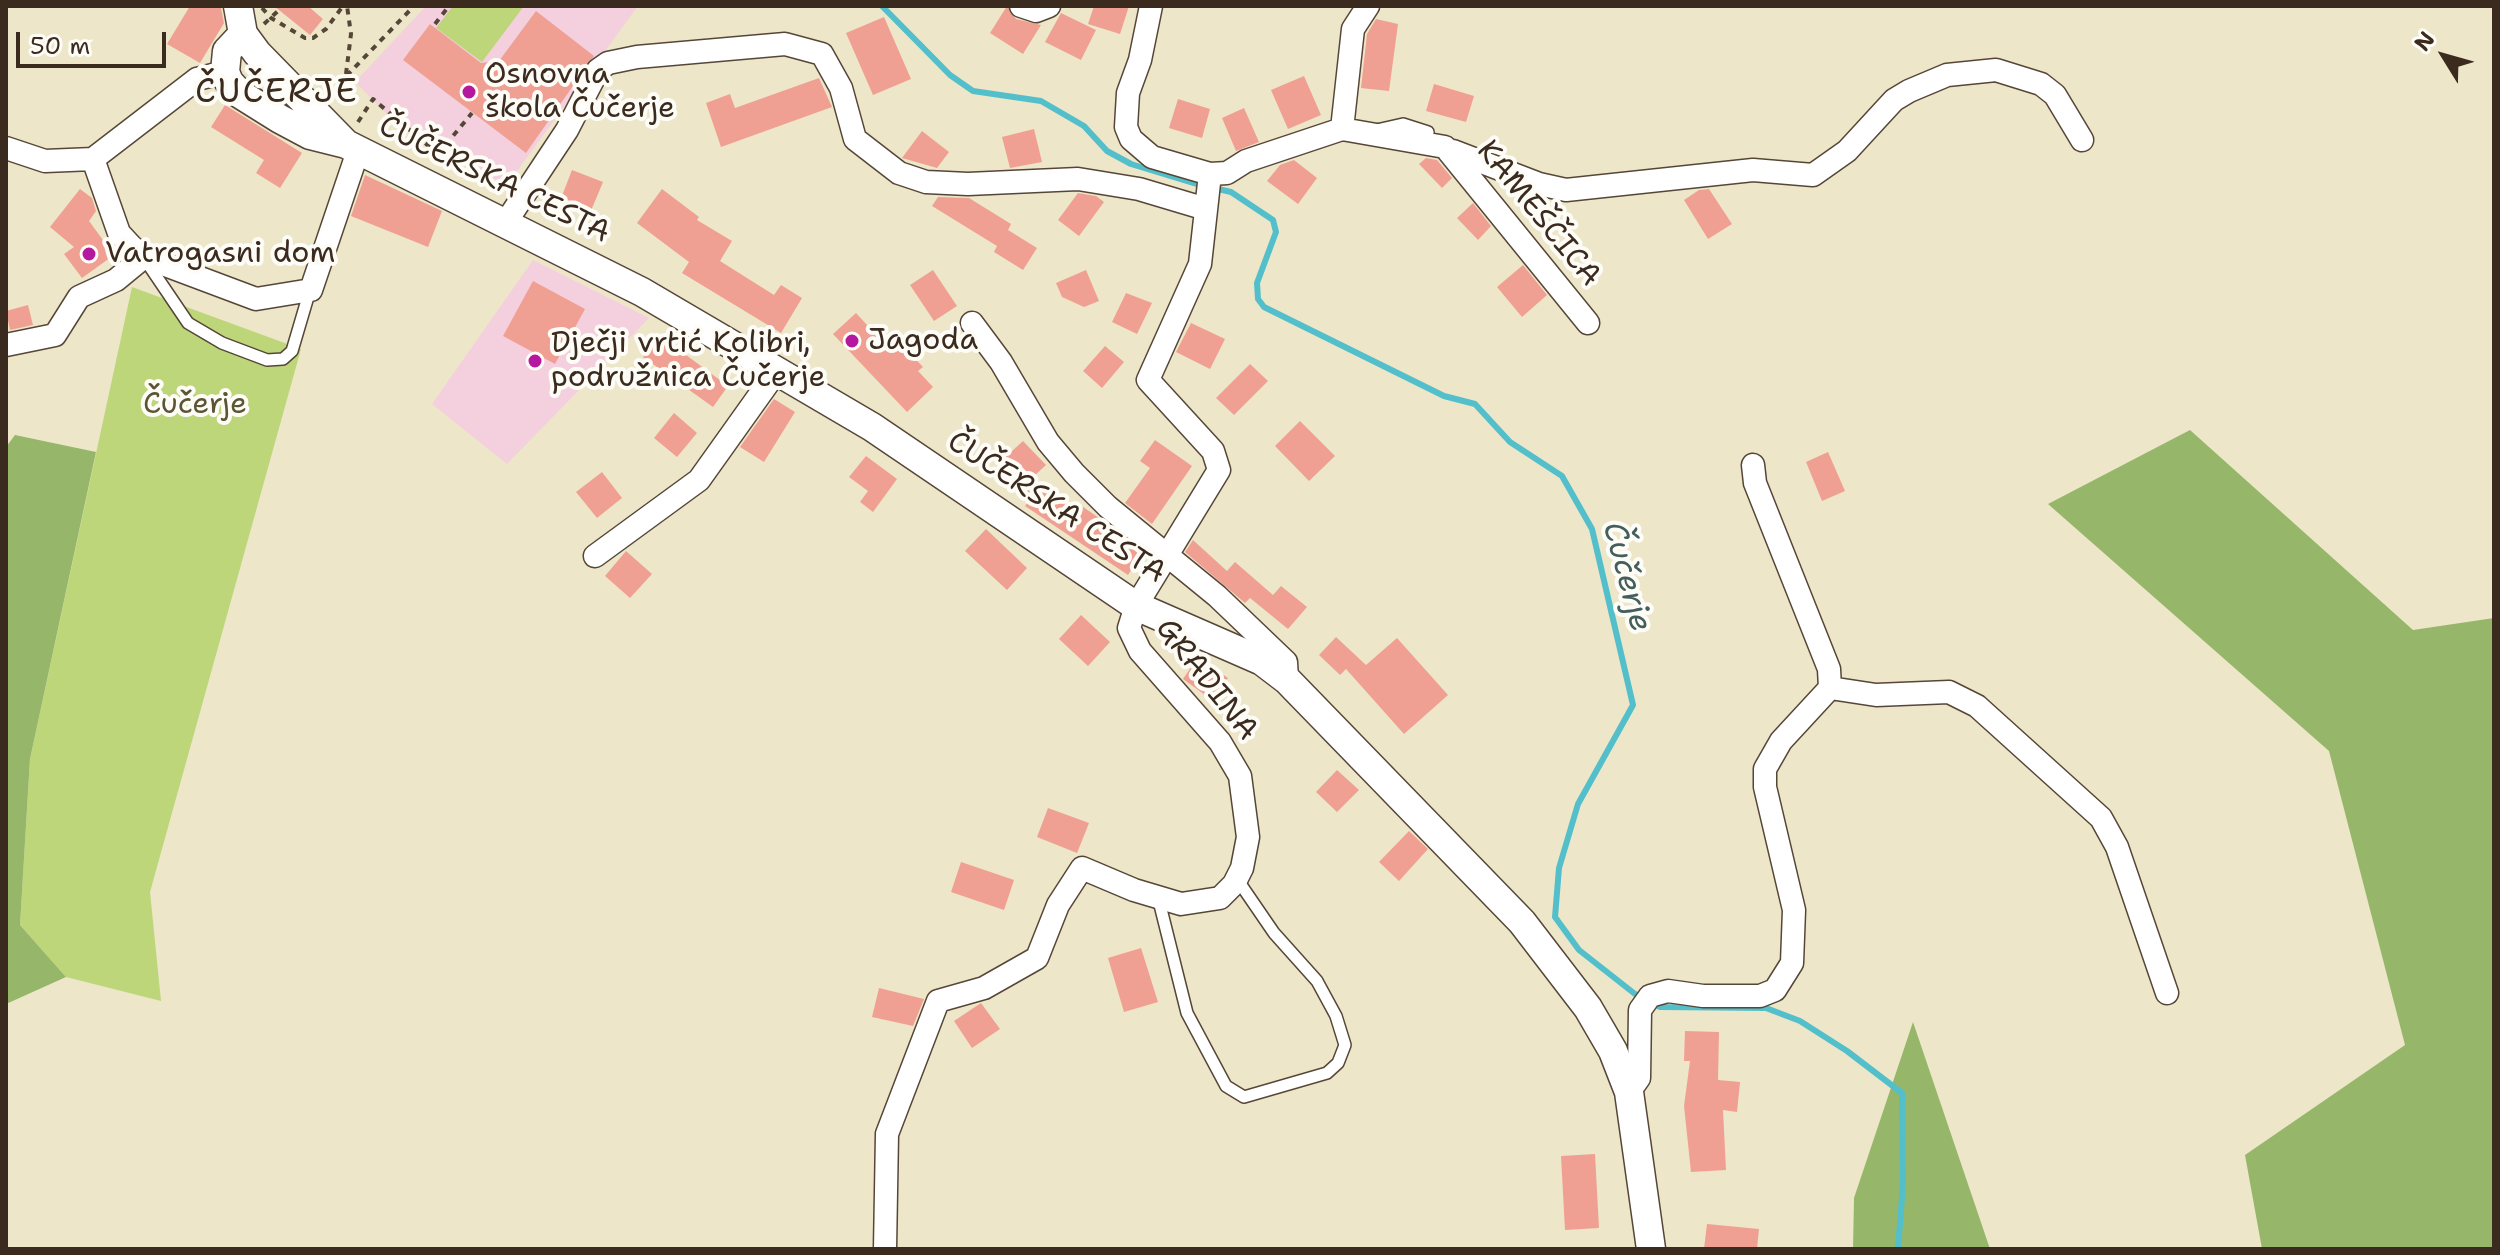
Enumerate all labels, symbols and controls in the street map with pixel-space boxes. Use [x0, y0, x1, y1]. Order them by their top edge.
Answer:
scale bar [20, 16, 170, 66]
north arrow [2404, 16, 2484, 96]
text: N [2408, 26, 2441, 57]
text: 50 m [30, 30, 90, 62]
place label: Osnovna škola Čučerje [485, 57, 675, 128]
district label: ČUČERJE [195, 73, 359, 113]
marker: Osnovna škola Čučerje [460, 83, 478, 101]
street label: ČUČERSKA CESTA [373, 108, 615, 252]
street label: KAMEŠČICA [1468, 134, 1608, 294]
place label: Vatrogasni dom [105, 236, 335, 272]
marker: Vatrogasni dom [80, 245, 98, 263]
place label: Jagoda [868, 323, 978, 359]
place label: Dječji vrtić Kolibri, podružnica Čučerje [551, 326, 826, 396]
marker: Jagoda [843, 332, 861, 350]
marker: Dječji vrtić Kolibri, podružnica Čučerje [526, 352, 544, 370]
park label: Čučerje [143, 387, 247, 423]
street label: ČUČERSKA CESTA [940, 424, 1172, 592]
water label: Čučerje [1593, 518, 1659, 636]
street label: GRADINA [1147, 612, 1265, 748]

